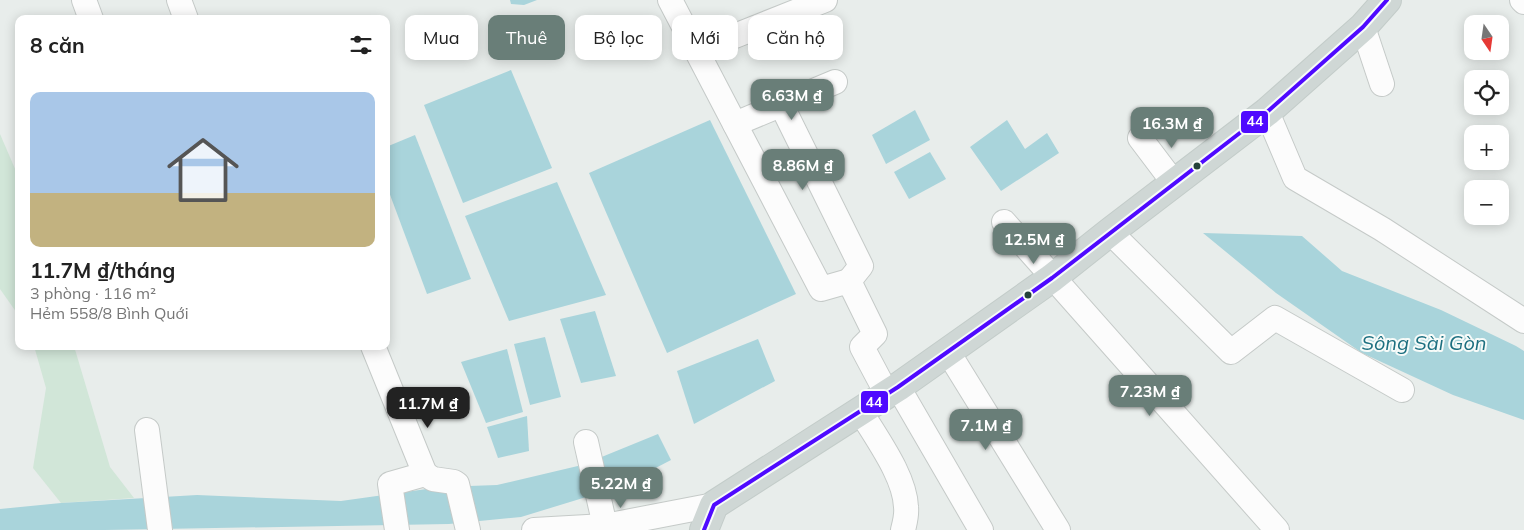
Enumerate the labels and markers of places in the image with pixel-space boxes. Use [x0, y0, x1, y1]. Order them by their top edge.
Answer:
pin: 6.63M ₫ [746, 78, 838, 121]
pin: 16.3M ₫ [1126, 106, 1218, 149]
pin: 8.86M ₫ [757, 148, 849, 191]
unlabelled marker [1192, 161, 1202, 171]
pin: 12.5M ₫ [988, 222, 1080, 265]
unlabelled marker [1023, 290, 1033, 300]
pin: 7.23M ₫ [1104, 374, 1196, 417]
pin: 11.7M ₫ [382, 386, 474, 429]
pin: 7.1M ₫ [945, 408, 1027, 451]
pin: 5.22M ₫ [575, 466, 667, 509]

